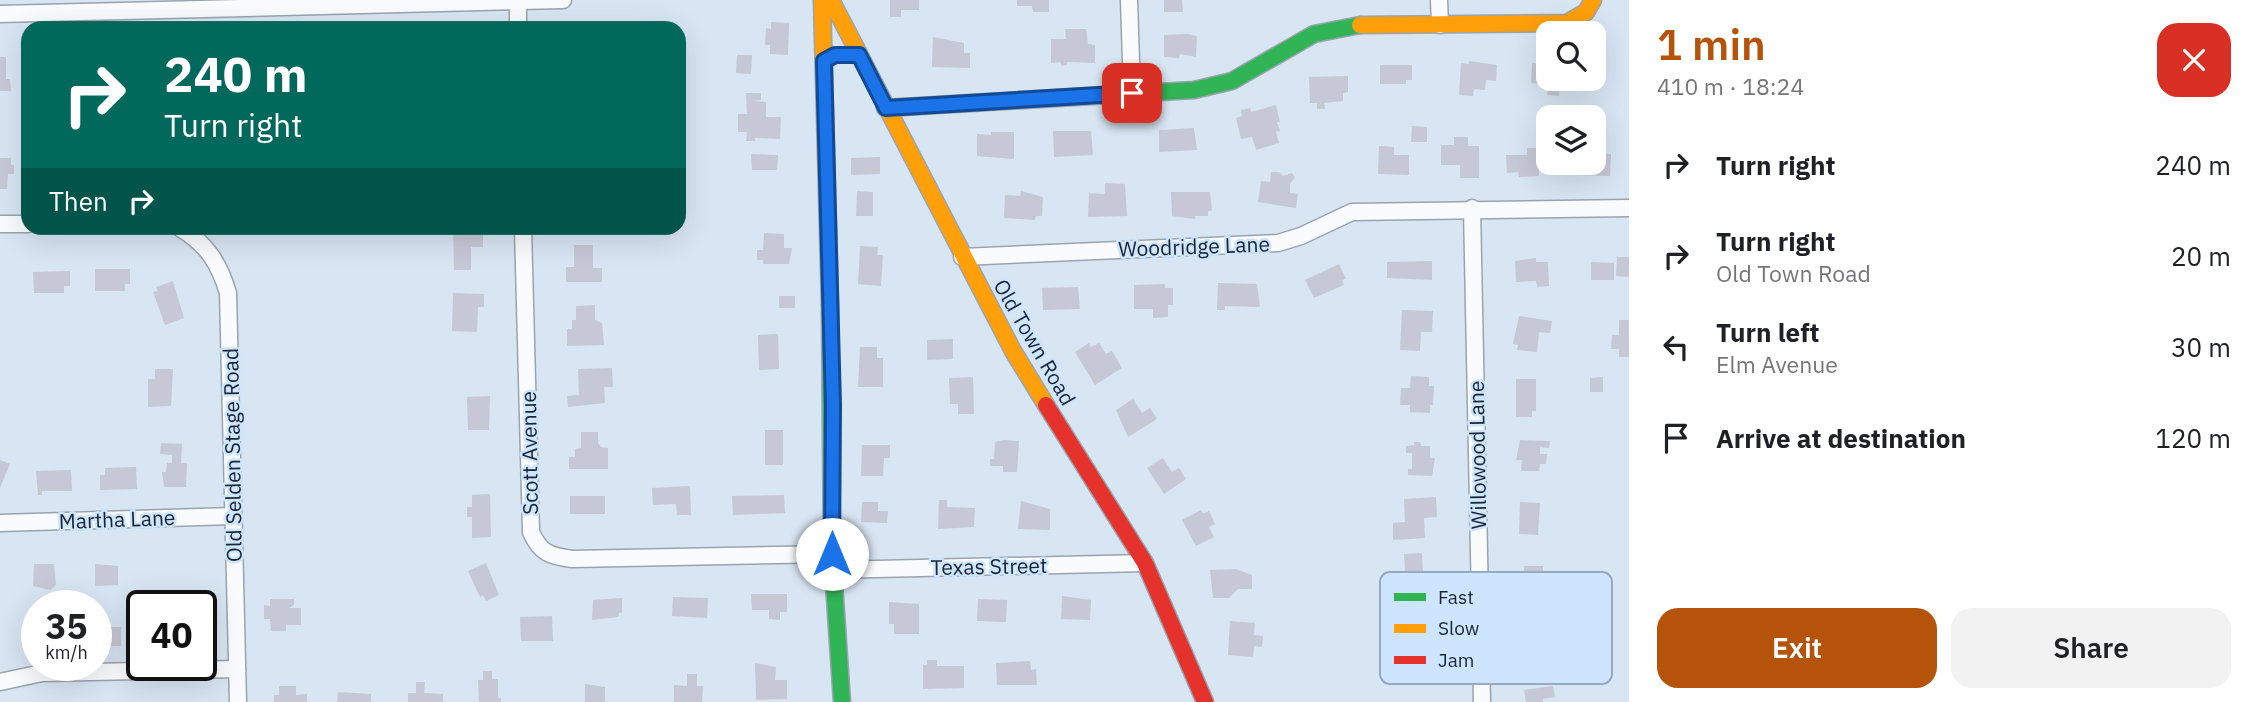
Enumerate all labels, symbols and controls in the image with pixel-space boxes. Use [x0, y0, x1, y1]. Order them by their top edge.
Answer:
text: 1 min [1657, 17, 1766, 72]
map controls [1536, 21, 1606, 175]
button: search [1536, 21, 1606, 91]
button: close [2157, 23, 2231, 97]
text: 240 m [164, 42, 308, 105]
icon: right [49, 49, 140, 140]
pin [1102, 63, 1162, 123]
text: 410 m · 18:24 [1657, 71, 1804, 101]
icon: arrive [1113, 74, 1151, 112]
text: Turn right [164, 104, 302, 146]
button: layers [1536, 105, 1606, 175]
icon: right [1657, 146, 1695, 184]
text: Turn right [1716, 148, 1835, 182]
text: 240 m [2155, 148, 2231, 182]
icon: right [122, 182, 160, 220]
text: Then [49, 184, 108, 218]
text: Turn right [1716, 224, 1835, 258]
street label: Woodridge Lane [1118, 229, 1270, 263]
icon: right [1657, 237, 1695, 275]
text: 20 m [2171, 239, 2231, 273]
text: Old Town Road [1716, 258, 1871, 288]
street label: Old Town Road [988, 274, 1082, 410]
text: Turn left [1716, 315, 1819, 349]
icon: left [1657, 328, 1695, 366]
text: 30 m [2171, 330, 2231, 364]
street label: Old Selden Stage Road [216, 348, 248, 562]
text: Elm Avenue [1716, 349, 1838, 379]
street label: Willowood Lane [1462, 380, 1492, 530]
street label: Scott Avenue [514, 391, 544, 515]
icon: arrive [1657, 419, 1695, 457]
text: Arrive at destination [1716, 421, 1966, 455]
text: 120 m [2155, 421, 2231, 455]
street label: Martha Lane [58, 503, 176, 535]
position arrow [795, 517, 869, 591]
street label: Texas Street [930, 551, 1048, 581]
legend [1380, 572, 1612, 684]
text: Fast [1438, 585, 1474, 609]
speed limit sign: 40 [126, 590, 217, 681]
text: 35 [45, 603, 88, 649]
button: Exit [1657, 608, 1937, 688]
button: Share [1951, 608, 2231, 688]
text: Slow [1438, 616, 1479, 640]
text: km/h [45, 641, 88, 664]
text: Jam [1438, 648, 1474, 672]

